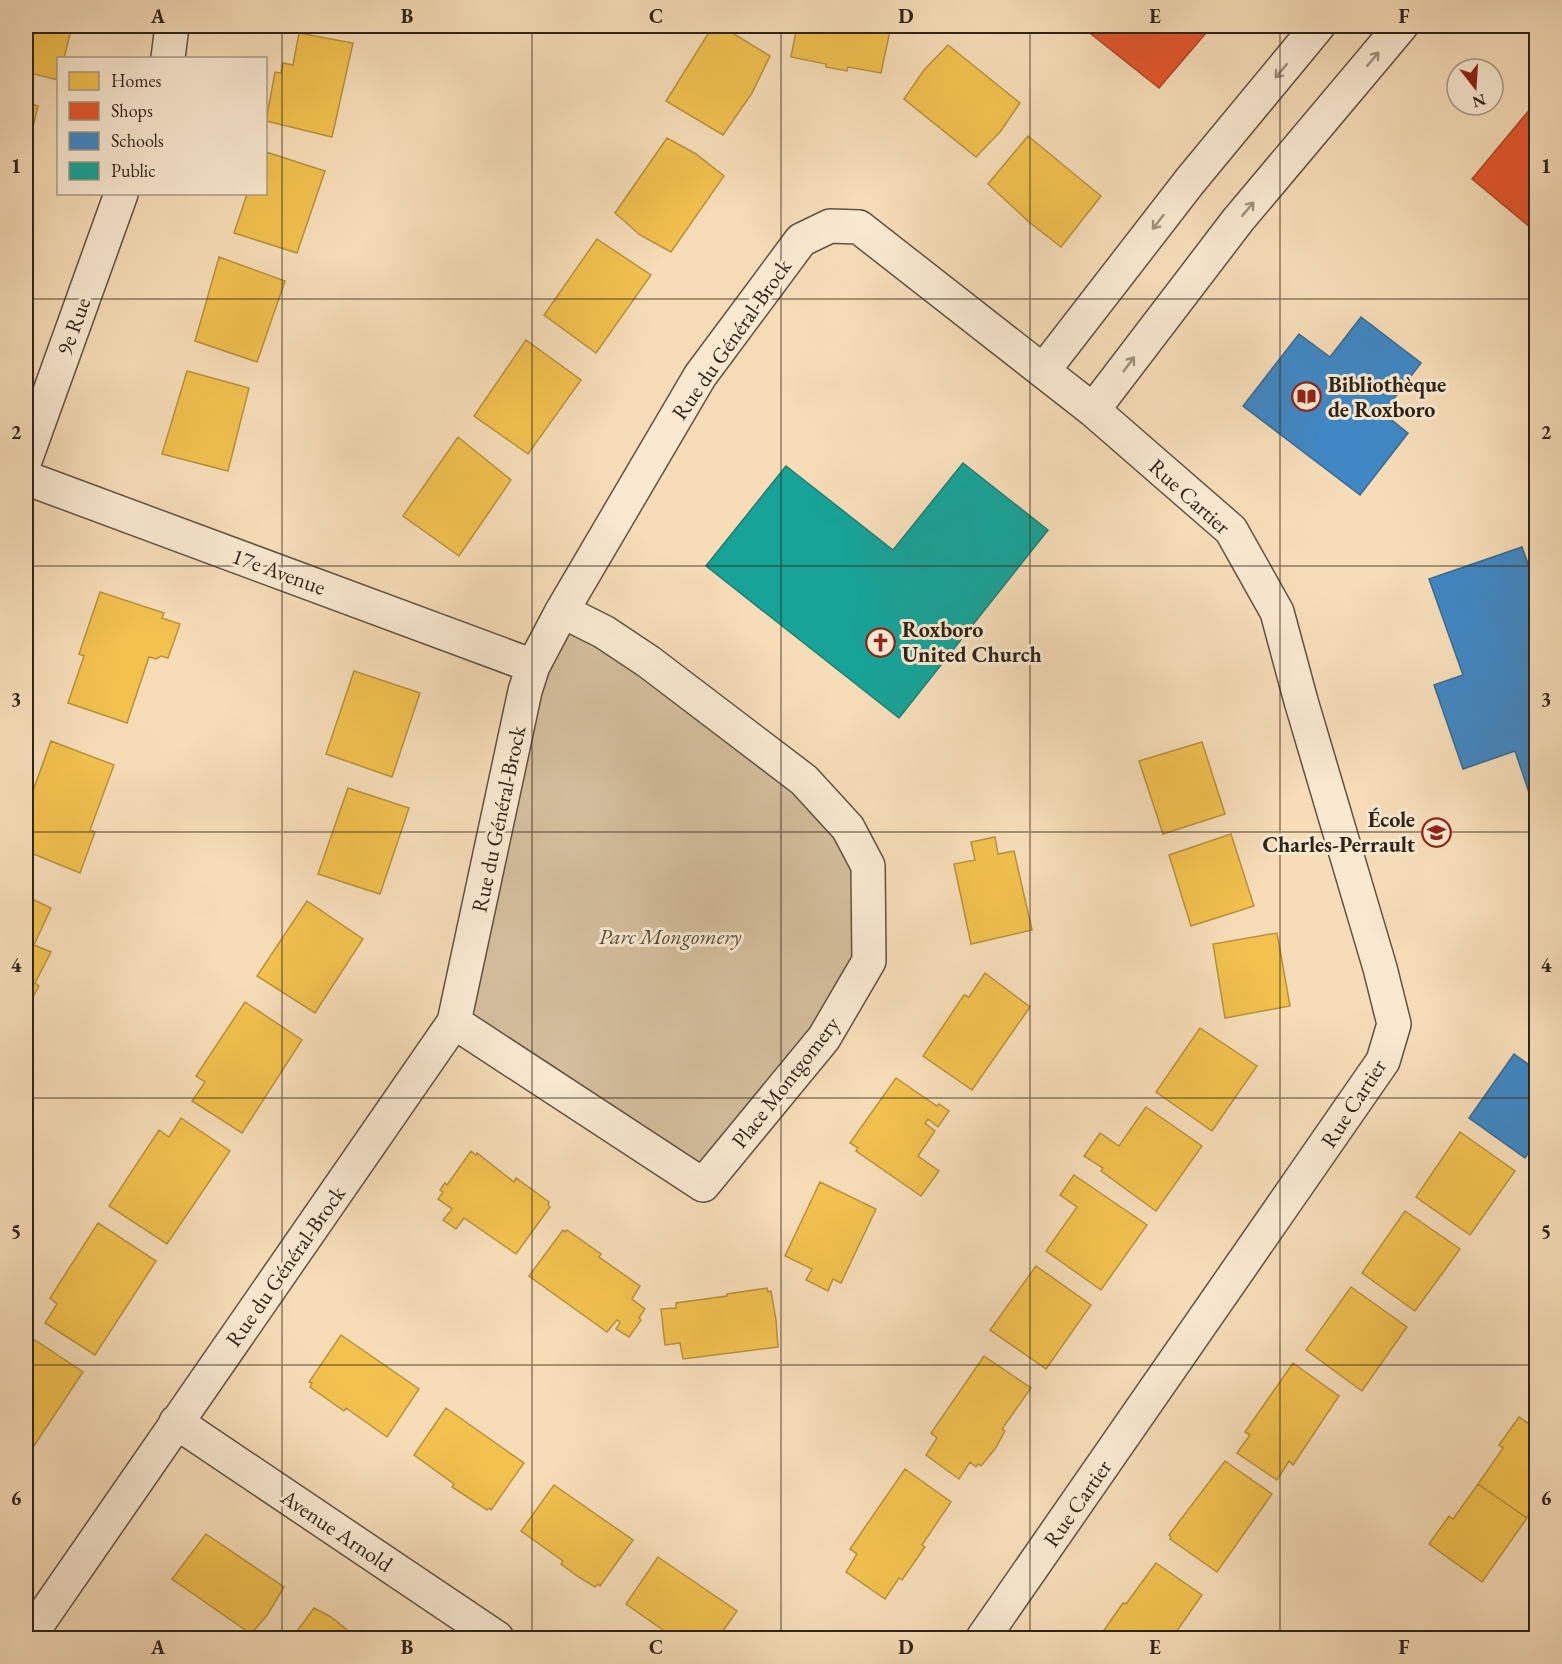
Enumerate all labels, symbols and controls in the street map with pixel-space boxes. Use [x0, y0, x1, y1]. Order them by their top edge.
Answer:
text: A [150, 3, 166, 29]
text: B [401, 3, 413, 29]
text: C [649, 3, 663, 29]
text: D [898, 3, 914, 29]
text: E [1149, 3, 1161, 29]
text: F [1399, 3, 1410, 29]
one-way arrow [1366, 52, 1380, 67]
legend [57, 57, 267, 195]
north arrow [1445, 57, 1505, 117]
one-way arrow [1275, 62, 1288, 78]
text: Homes [111, 69, 162, 92]
text: N [1470, 89, 1489, 113]
text: Shops [111, 99, 153, 122]
text: Schools [111, 129, 164, 152]
text: 1 [11, 153, 21, 179]
text: 1 [1541, 153, 1551, 179]
text: Public [111, 159, 155, 182]
one-way arrow [1241, 201, 1254, 217]
one-way arrow [1152, 214, 1165, 230]
street label: Rue du Général-Brock [665, 253, 798, 425]
street label: 9e Rue [50, 293, 97, 359]
one-way arrow [1123, 356, 1135, 372]
place label: Bibliothèque de Roxboro [1328, 370, 1446, 424]
library icon: Bibliothèque de Roxboro [1291, 381, 1323, 413]
text: 2 [11, 419, 22, 445]
text: 2 [1541, 419, 1552, 445]
street label: Rue Cartier [1143, 452, 1237, 541]
street label: 17e Avenue [228, 541, 330, 602]
place label: Roxboro United Church [902, 615, 1042, 669]
church icon: Roxboro United Church [865, 626, 897, 658]
text: 3 [11, 686, 21, 712]
text: 3 [1541, 686, 1551, 712]
street label: Rue du Général-Brock [465, 722, 533, 915]
place label: École Charles-Perrault [1262, 805, 1416, 859]
school or university icon: École Charles-Perrault [1420, 816, 1452, 848]
park label: Parc Mongomery [599, 922, 741, 951]
text: 4 [11, 952, 22, 978]
text: 4 [1541, 952, 1552, 978]
street label: Place Montgomery [725, 1010, 846, 1154]
street label: Rue Cartier [1314, 1053, 1393, 1153]
street label: Rue du Général-Brock [219, 1180, 352, 1352]
text: 5 [11, 1218, 21, 1244]
text: 5 [1541, 1218, 1551, 1244]
street label: Rue Cartier [1037, 1453, 1118, 1553]
street label: Avenue Arnold [274, 1482, 399, 1579]
text: 6 [11, 1485, 22, 1511]
text: 6 [1541, 1485, 1552, 1511]
text: A [150, 1634, 166, 1660]
text: B [401, 1634, 413, 1660]
text: C [649, 1634, 663, 1660]
text: D [898, 1634, 914, 1660]
text: E [1149, 1634, 1161, 1660]
text: F [1399, 1634, 1410, 1660]

